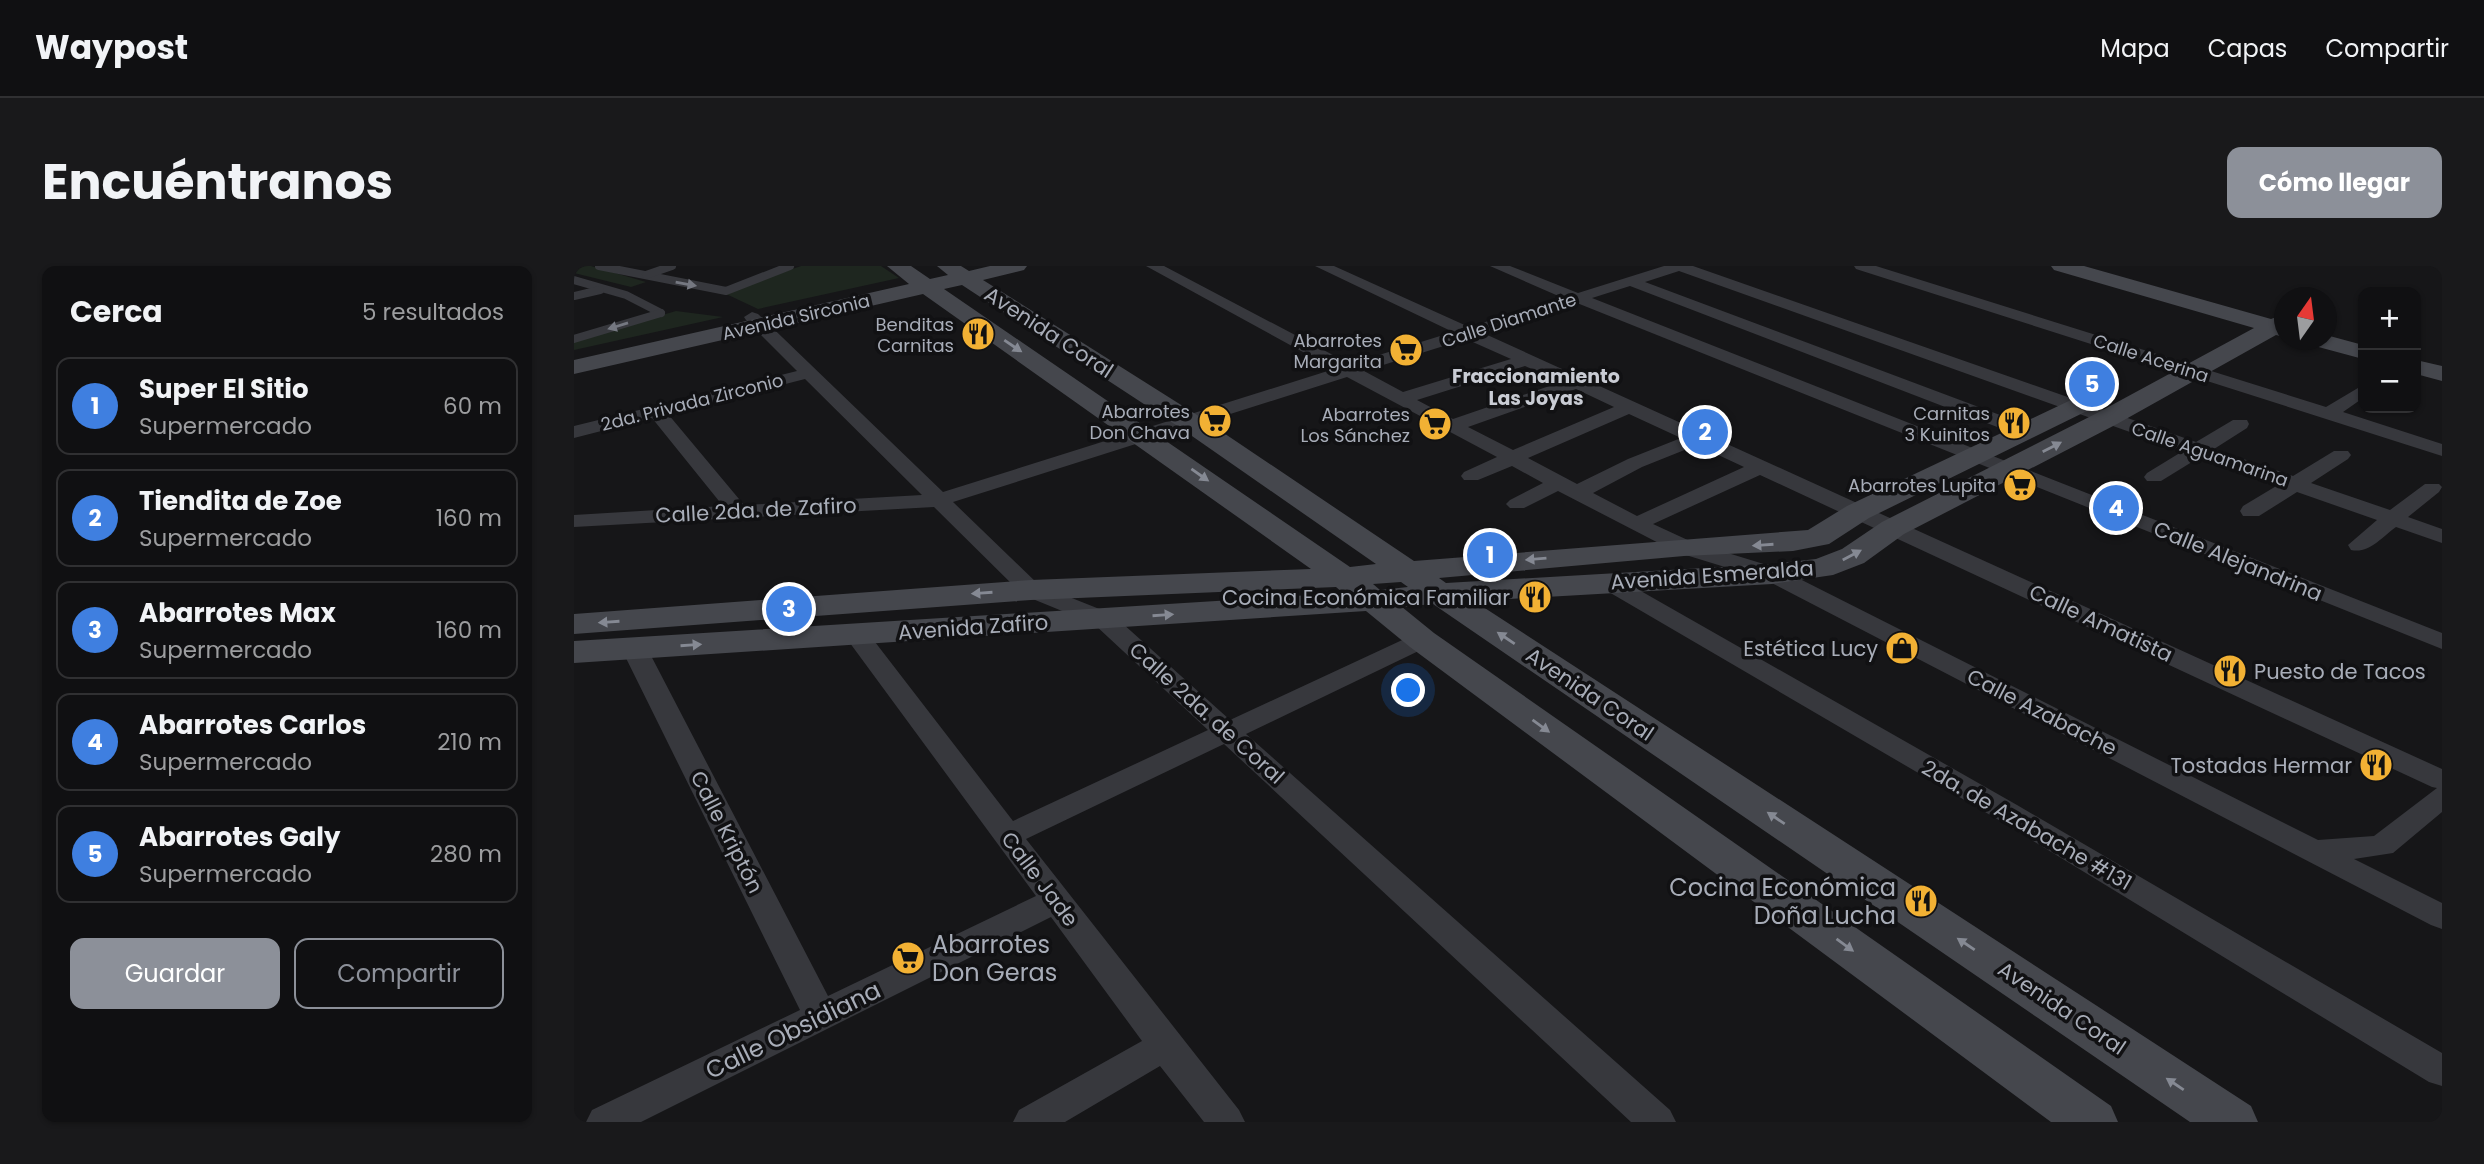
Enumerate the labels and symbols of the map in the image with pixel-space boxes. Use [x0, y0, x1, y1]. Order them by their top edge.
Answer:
one-way arrow [675, 279, 697, 290]
street label: Avenida Coral [979, 279, 1119, 385]
street label: Calle Diamante [1438, 286, 1580, 354]
north arrow [2274, 287, 2337, 350]
street label: Avenida Sirconia [720, 288, 872, 346]
place label: Benditas Carnitas [876, 312, 954, 358]
restaurant icon: Benditas Carnitas [959, 315, 997, 353]
one-way arrow [607, 321, 628, 331]
place label: Abarrotes Margarita [1293, 328, 1382, 374]
street label: Calle Acerina [2090, 328, 2212, 388]
supermarket icon: Abarrotes Margarita [1387, 331, 1425, 369]
one-way arrow [1004, 339, 1022, 353]
pin: 5 [2069, 358, 2115, 410]
district label: Fraccionamiento Las Joyas [1452, 363, 1620, 412]
street label: 2da. Privada Zirconio [598, 367, 786, 437]
place label: Abarrotes Don Chava [1090, 399, 1190, 445]
place label: Carnitas 3 Kuinitos [1904, 401, 1990, 447]
supermarket icon: Abarrotes Don Chava [1196, 402, 1234, 440]
place label: Abarrotes Los Sánchez [1300, 402, 1410, 448]
restaurant icon: Carnitas 3 Kuinitos [1995, 404, 2033, 442]
supermarket icon: Abarrotes Los Sánchez [1416, 405, 1454, 443]
pin: 2 [1682, 406, 1728, 458]
street label: Calle Aguamarina [2128, 415, 2292, 493]
one-way arrow [2042, 441, 2062, 453]
supermarket icon: Abarrotes Lupita [2001, 466, 2039, 504]
one-way arrow [1191, 468, 1209, 482]
place label: Abarrotes Lupita [1848, 473, 1996, 498]
pin: 4 [2093, 482, 2139, 534]
street label: Calle 2da. de Zafiro [655, 490, 857, 530]
street label: Calle Alejandrina [2149, 514, 2327, 608]
pin: 1 [1467, 529, 1513, 581]
one-way arrow [1752, 539, 1774, 550]
one-way arrow [1842, 549, 1862, 560]
street label: Avenida Esmeralda [1609, 553, 1815, 597]
one-way arrow [1525, 554, 1547, 565]
street label: Calle Amatista [2025, 577, 2177, 669]
restaurant icon: Cocina Económica Familiar [1516, 578, 1554, 616]
pin: 3 [766, 583, 812, 635]
place label: Cocina Económica Familiar [1222, 583, 1510, 612]
one-way arrow [971, 588, 993, 599]
street label: Avenida Zafiro [897, 607, 1049, 647]
one-way arrow [1152, 609, 1174, 620]
one-way arrow [597, 617, 619, 628]
shop icon: Estética Lucy [1883, 629, 1921, 667]
one-way arrow [1496, 631, 1515, 644]
place label: Estética Lucy [1743, 634, 1878, 663]
street label: Calle 2da. de Coral [1123, 635, 1291, 791]
one-way arrow [680, 639, 702, 650]
street label: Avenida Coral [1520, 640, 1660, 748]
restaurant icon: Puesto de Tacos [2211, 652, 2249, 690]
place label: Puesto de Tacos [2254, 657, 2426, 686]
street label: Calle Azabache [1962, 662, 2122, 762]
your location [1391, 673, 1425, 707]
one-way arrow [1532, 719, 1550, 733]
restaurant icon: Tostadas Hermar [2357, 746, 2395, 784]
place label: Tostadas Hermar [2170, 751, 2352, 780]
street label: 2da. de Azabache #131 [1917, 753, 2137, 897]
street label: Calle Kriptón [684, 766, 770, 898]
one-way arrow [1767, 812, 1786, 825]
street label: Calle Jade [995, 826, 1085, 932]
place label: Cocina Económica Doña Lucha [1669, 871, 1896, 932]
restaurant icon: Cocina Económica Doña Lucha [1902, 882, 1940, 920]
place label: Abarrotes Don Geras [932, 928, 1057, 989]
one-way arrow [1836, 937, 1854, 951]
one-way arrow [1956, 938, 1975, 951]
supermarket icon: Abarrotes Don Geras [889, 939, 927, 977]
street label: Avenida Coral [1992, 954, 2132, 1062]
street label: Calle Obsidiana [700, 973, 886, 1087]
one-way arrow [2166, 1078, 2185, 1091]

